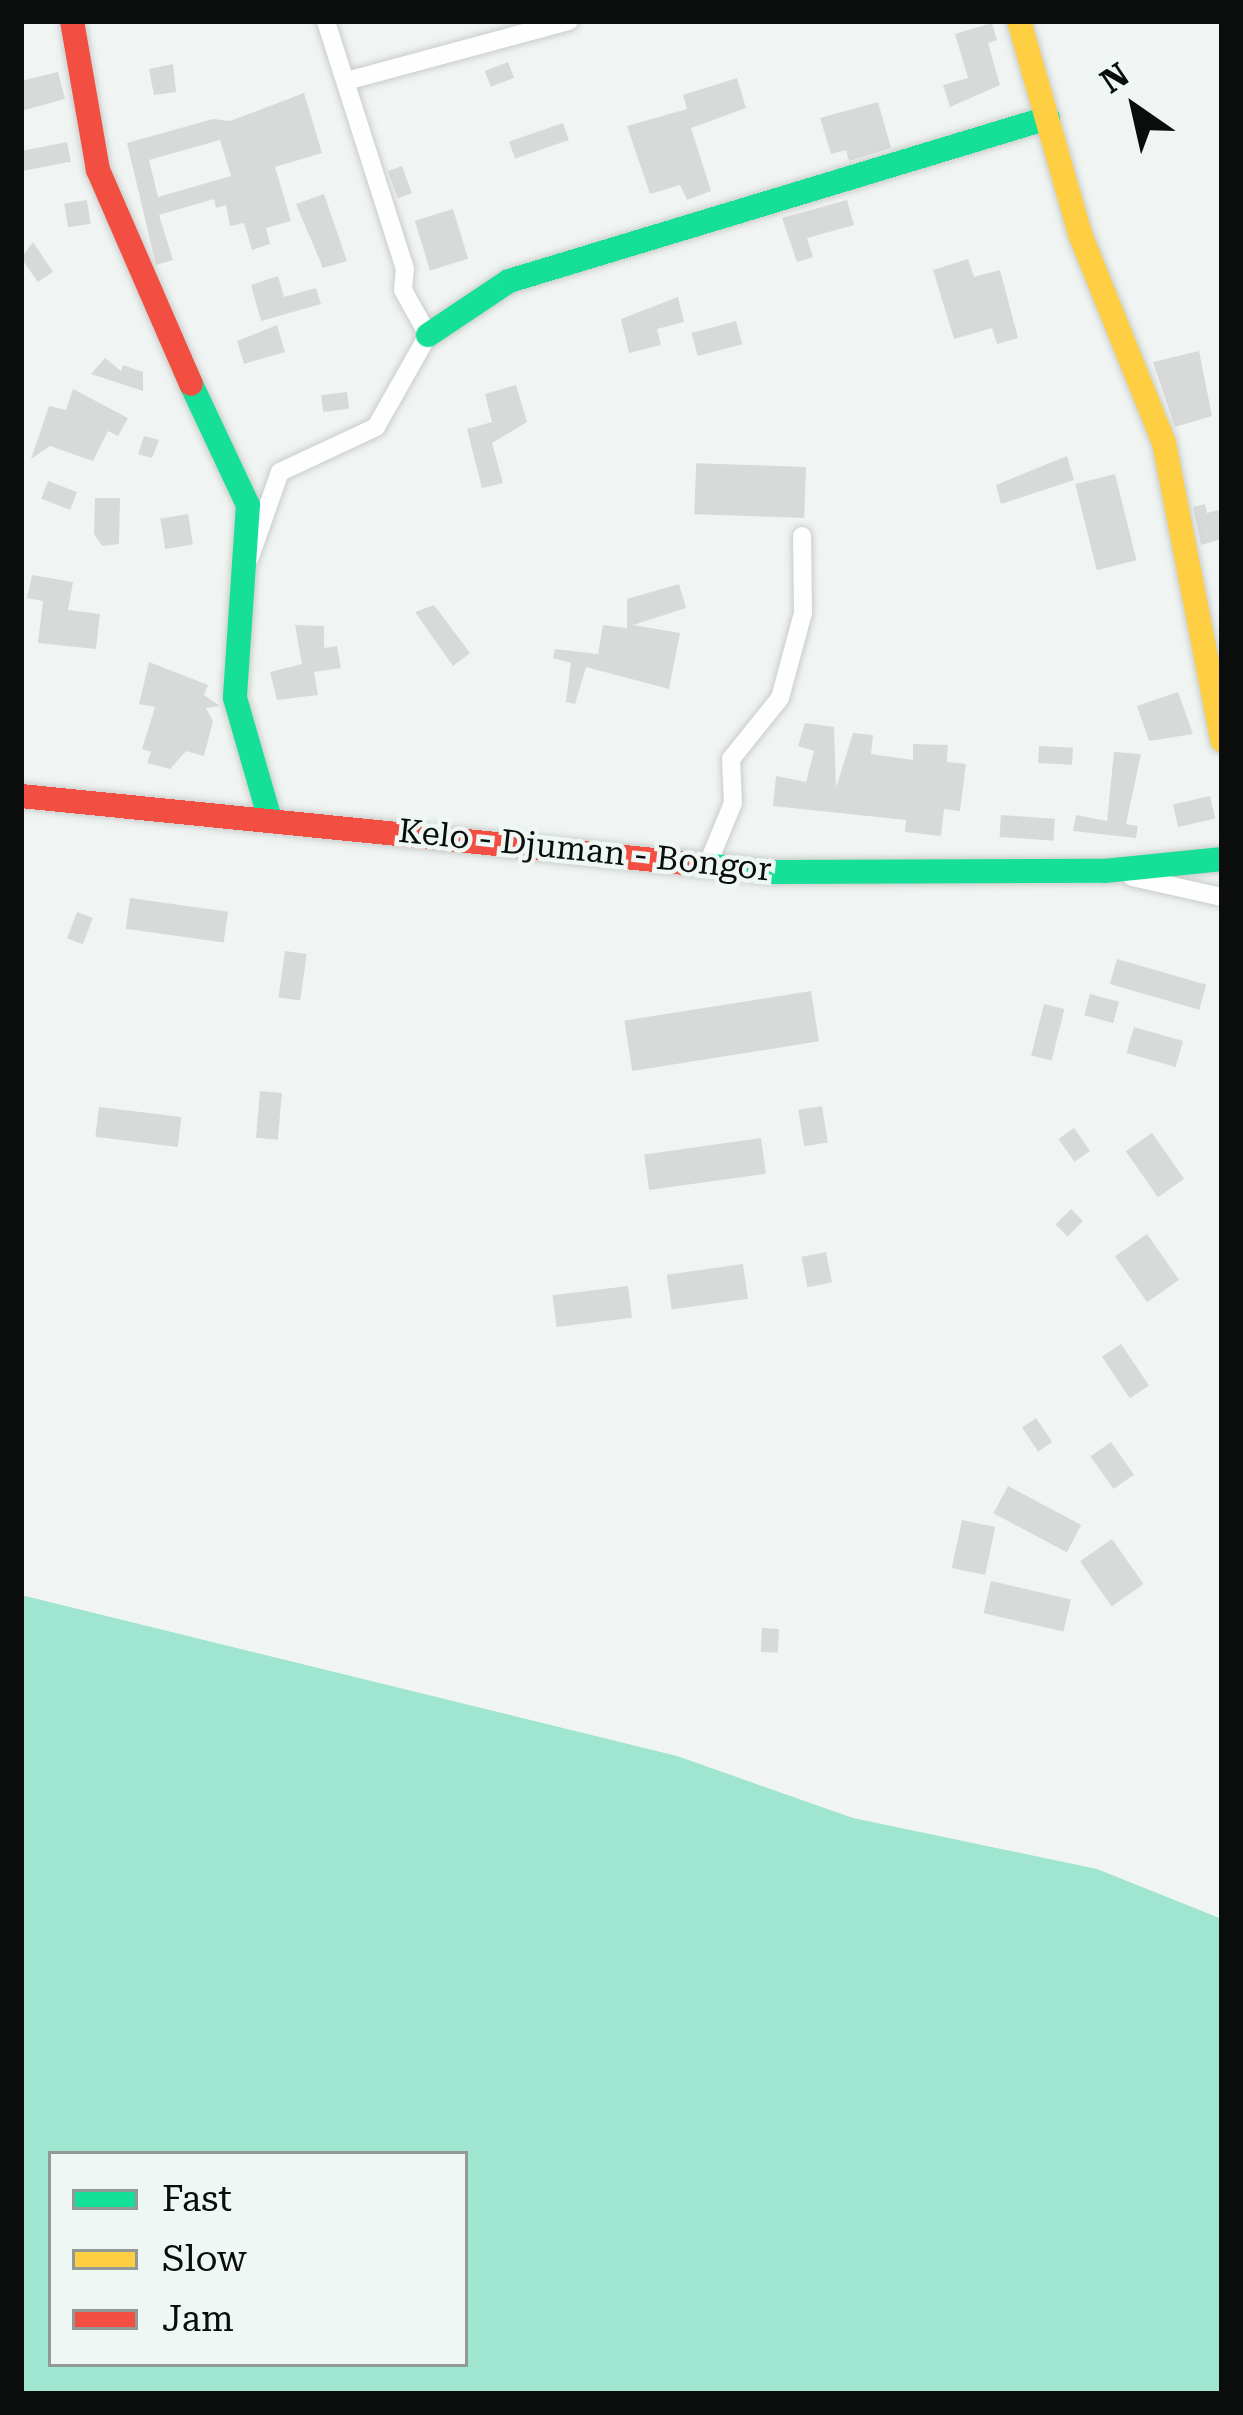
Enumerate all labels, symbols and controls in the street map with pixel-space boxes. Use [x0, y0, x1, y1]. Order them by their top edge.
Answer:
north arrow [1075, 48, 1195, 168]
text: N [1093, 54, 1136, 101]
street label: Kelo - Djuman - Bongor [397, 811, 773, 889]
legend [48, 2151, 468, 2367]
text: Fast [162, 2178, 232, 2220]
text: Slow [162, 2238, 247, 2280]
text: Jam [162, 2298, 234, 2340]

